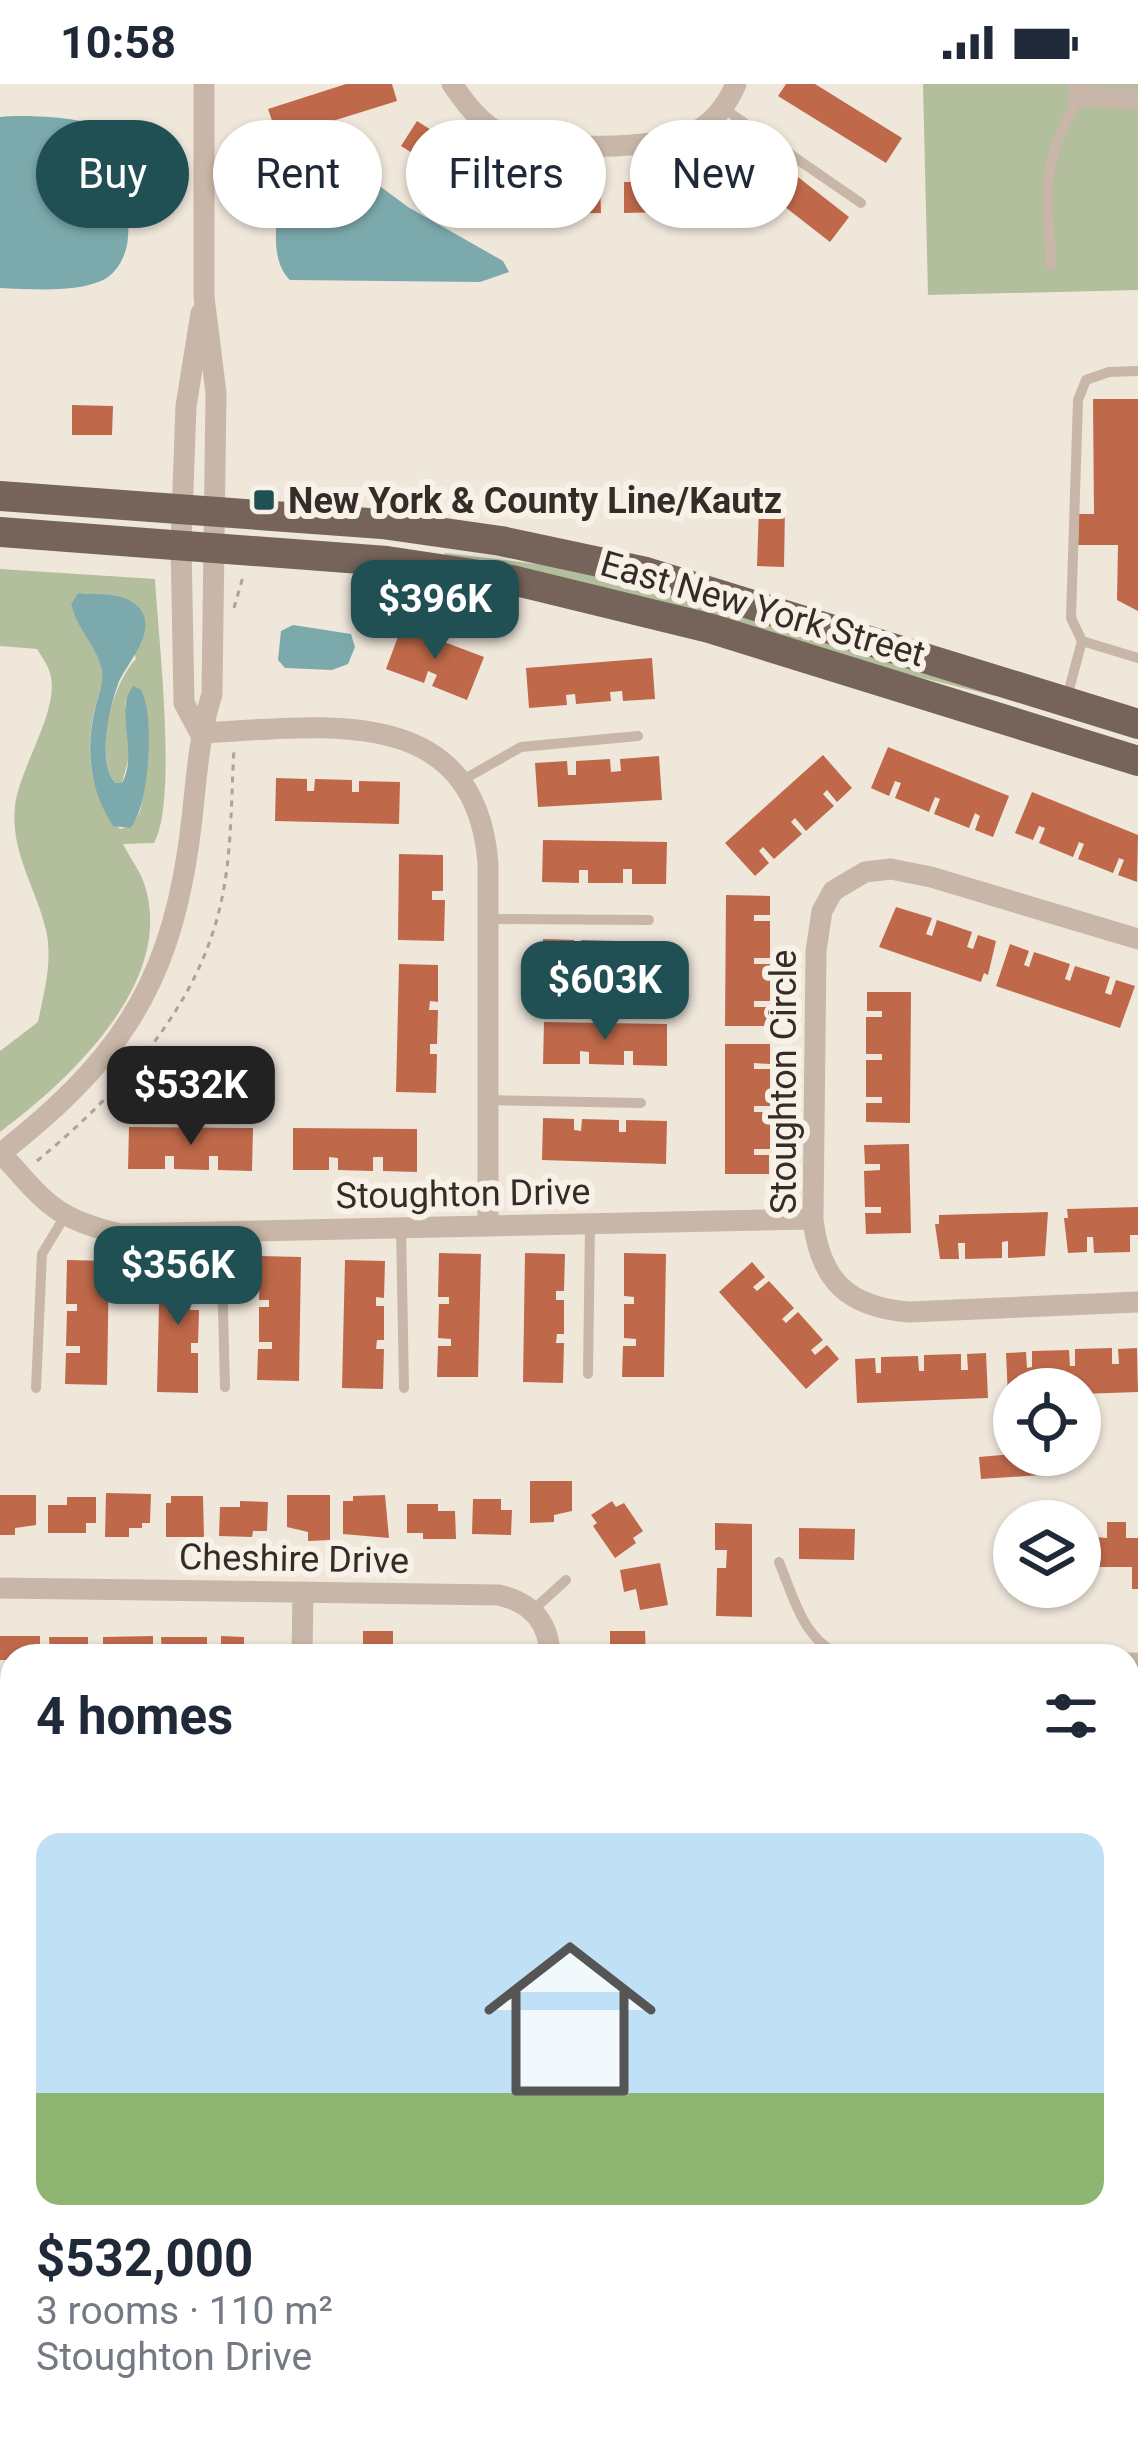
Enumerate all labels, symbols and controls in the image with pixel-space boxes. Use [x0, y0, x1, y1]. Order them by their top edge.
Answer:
text: 10:58 [60, 16, 176, 69]
chip: Buy [36, 120, 189, 228]
chip: Rent [213, 120, 382, 228]
chip: Filters [406, 120, 606, 228]
chip: New [630, 120, 798, 228]
place label: New York & County Line/Kautz [288, 480, 782, 522]
marker: New York & County Line/Kautz [251, 487, 277, 513]
street label: East New York Street [596, 543, 930, 675]
pin: $396K [351, 560, 519, 662]
text: $396K [378, 576, 492, 622]
pin: $603K [521, 941, 689, 1043]
street label: Stoughton Circle [763, 950, 805, 1214]
text: $603K [548, 957, 662, 1003]
pin: $532K [107, 1046, 275, 1148]
text: $532K [134, 1062, 248, 1108]
street label: Stoughton Drive [335, 1171, 591, 1217]
pin: $356K [94, 1226, 262, 1328]
text: $356K [121, 1242, 235, 1288]
map controls [993, 1368, 1101, 1608]
button: locate [993, 1368, 1101, 1476]
button: layers [993, 1500, 1101, 1608]
street label: Cheshire Drive [178, 1536, 409, 1582]
icon: filters [1038, 1683, 1104, 1749]
text: 4 homes [36, 1687, 233, 1746]
icon: home [462, 1911, 678, 2127]
text: $532,000 [36, 2229, 253, 2288]
text: 3 rooms · 110 m² [36, 2288, 333, 2334]
text: Stoughton Drive [36, 2334, 312, 2380]

